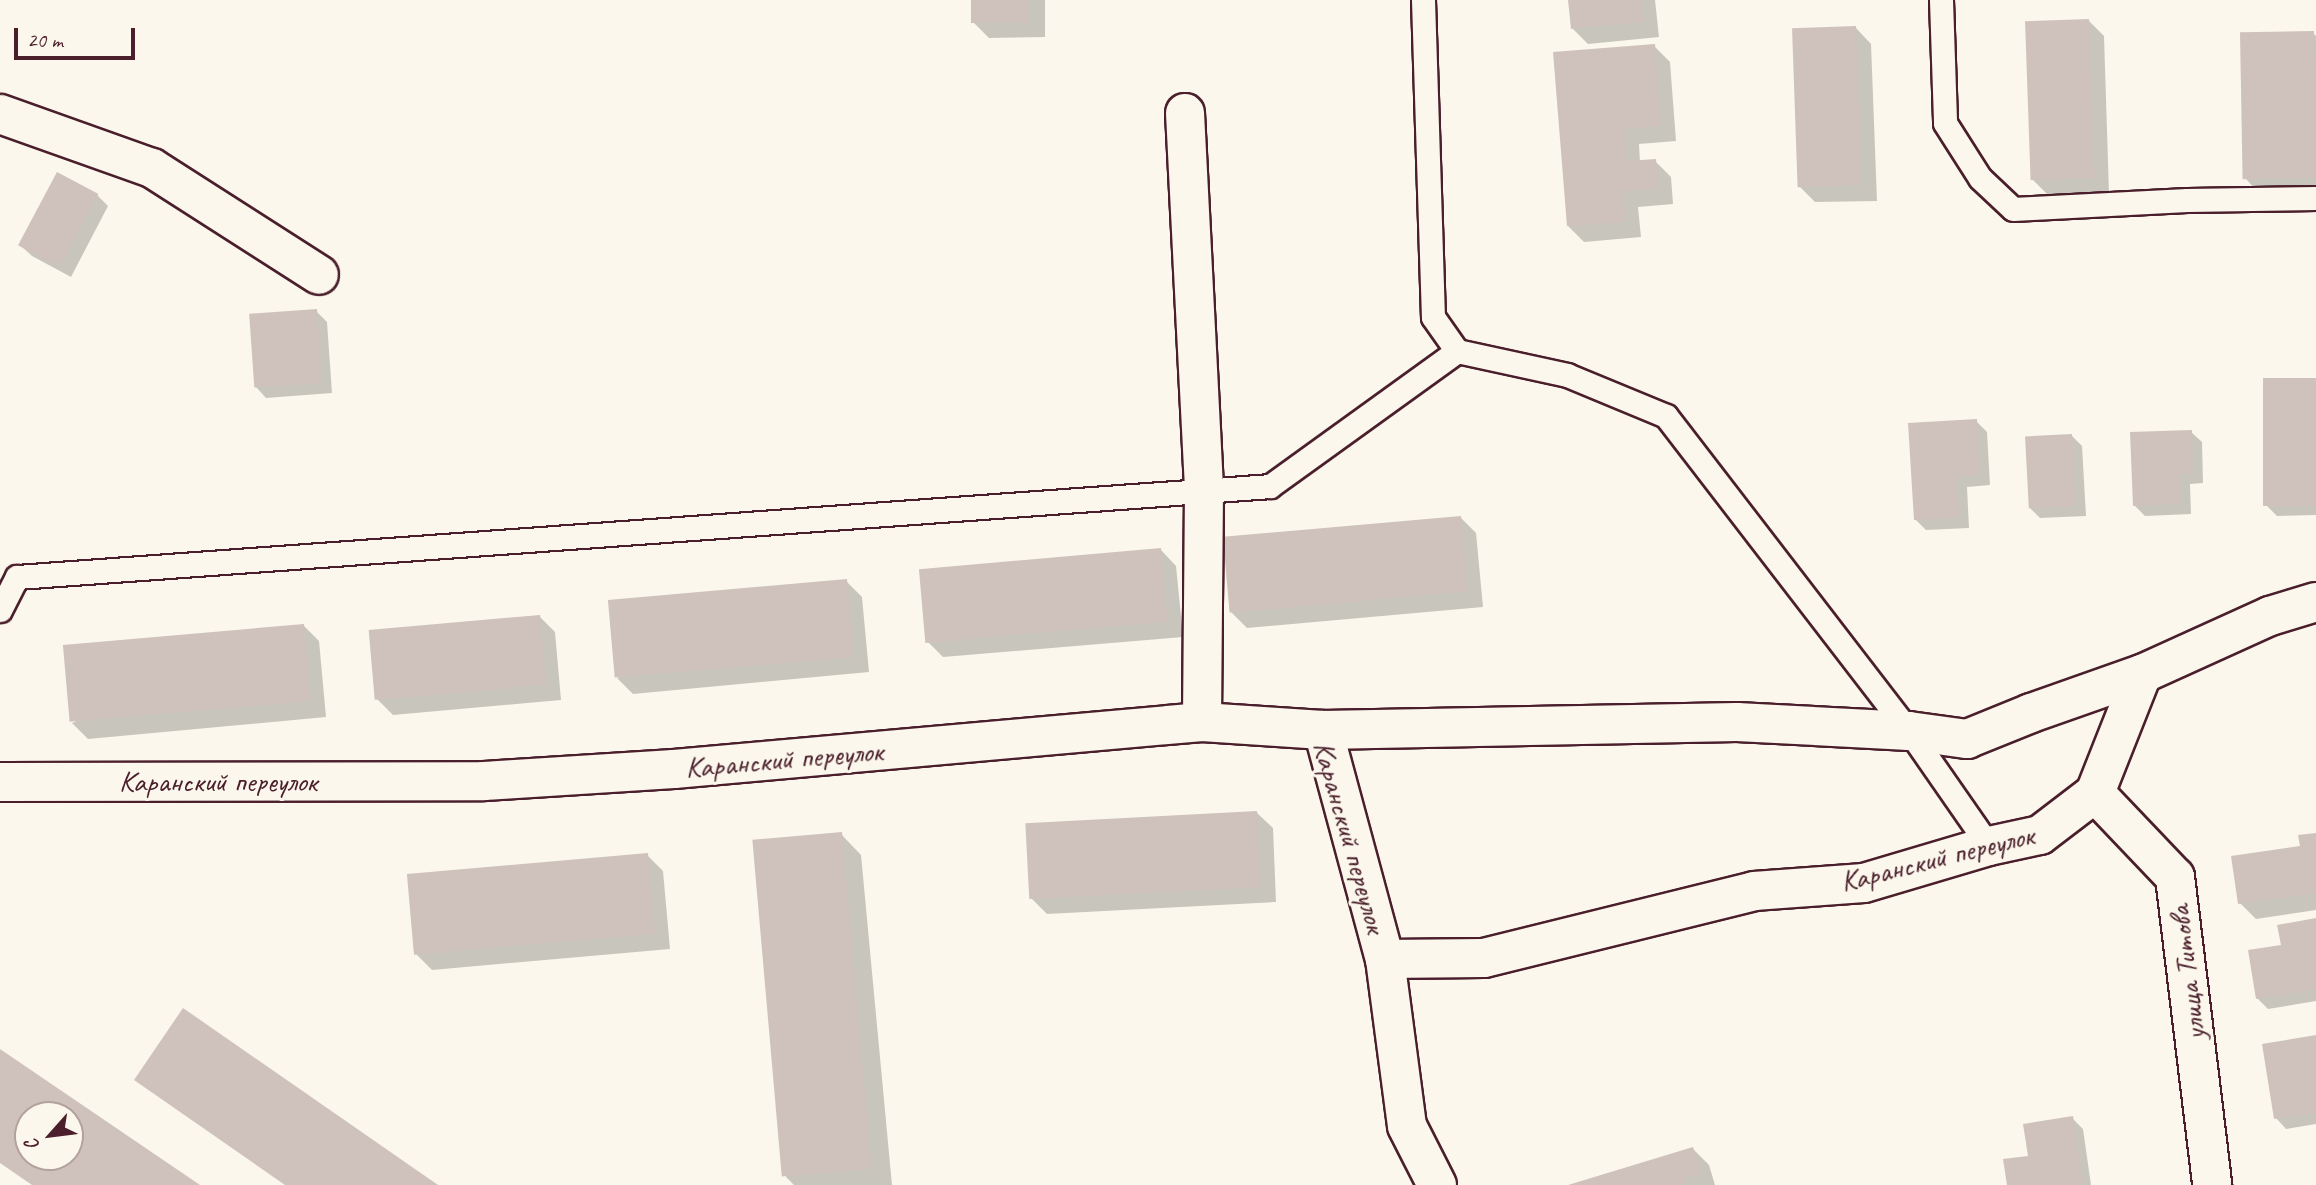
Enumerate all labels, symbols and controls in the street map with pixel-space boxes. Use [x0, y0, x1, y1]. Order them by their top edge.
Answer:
scale bar [18, 14, 138, 58]
text: 20 m [27, 27, 63, 53]
street label: Каранский переулок [684, 732, 884, 786]
street label: Каранский переулок [1305, 737, 1395, 937]
street label: Каранский переулок [119, 763, 317, 799]
street label: Каранский переулок [1837, 817, 2037, 899]
street label: улица Титова [2161, 905, 2213, 1041]
north arrow [14, 1101, 84, 1171]
text: С [19, 1135, 45, 1155]

